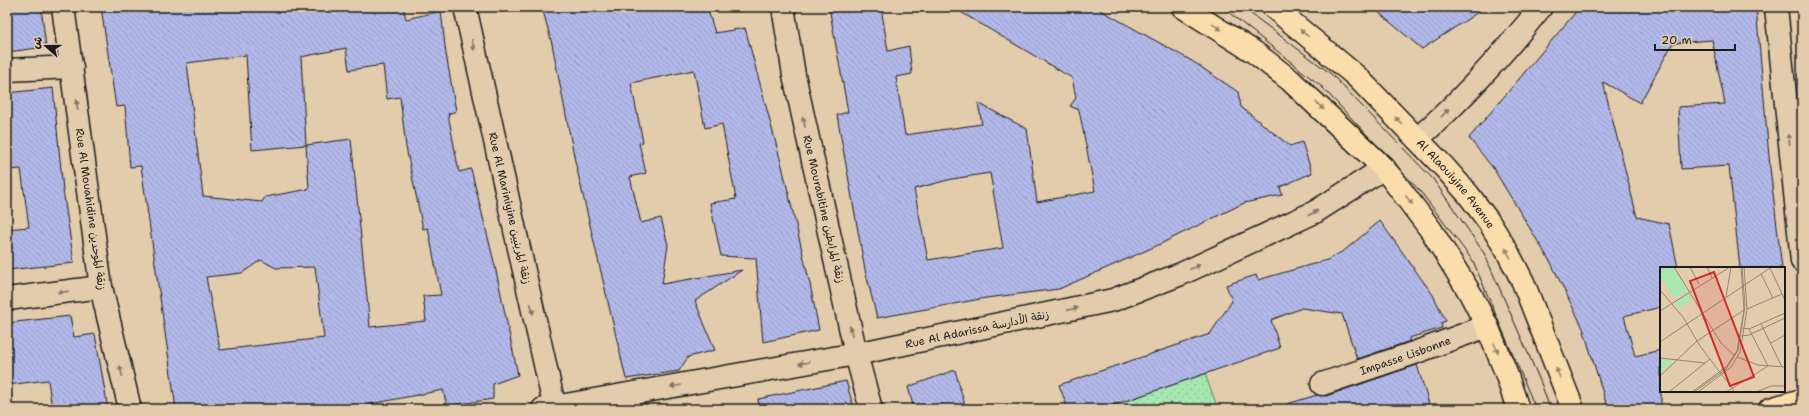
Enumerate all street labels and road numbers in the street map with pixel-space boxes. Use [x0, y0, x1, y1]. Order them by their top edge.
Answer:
street label: Rue Al Mouahidine زنقة الموحدين [72, 127, 109, 291]
street label: Rue Al Mariniyine زنقة المرينيين [485, 131, 534, 285]
street label: Rue Mourabitine زنقة المرابطين [799, 134, 848, 285]
street label: Al Alaouiyine Avenue [1413, 136, 1498, 232]
street label: Rue Al Adarissa زنقة الأدارسة [904, 307, 1050, 352]
street label: Impasse Lisbonne [1358, 333, 1453, 379]

